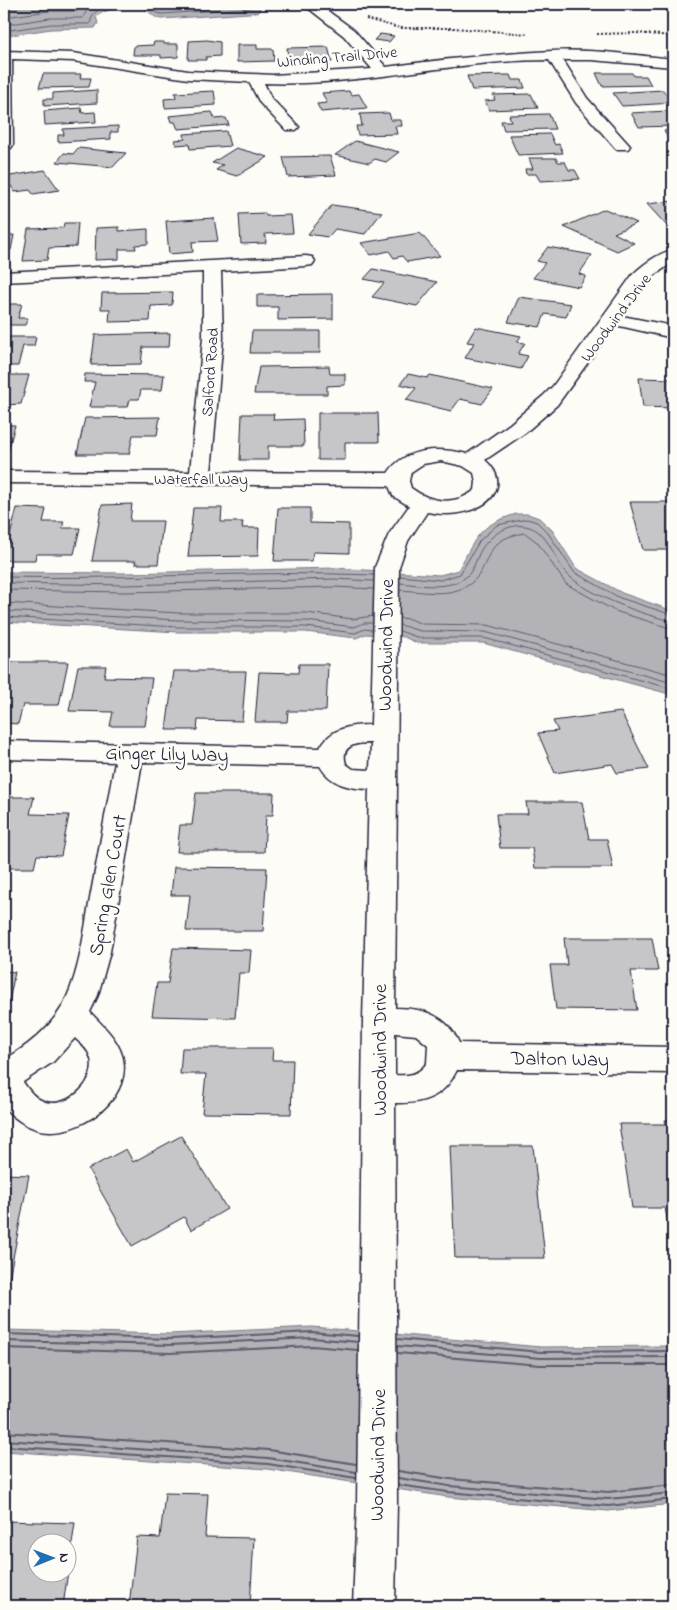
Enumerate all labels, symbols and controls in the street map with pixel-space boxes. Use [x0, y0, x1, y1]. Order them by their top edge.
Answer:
street label: Winding Trail Drive [276, 41, 399, 75]
street label: Woodwind Drive [575, 268, 658, 368]
street label: Salford Road [196, 327, 226, 417]
street label: Waterfall Way [154, 468, 248, 492]
street label: Woodwind Drive [372, 579, 403, 711]
street label: Ginger Lily Way [105, 740, 229, 772]
street label: Spring Glen Court [83, 812, 137, 958]
street label: Woodwind Drive [367, 984, 396, 1116]
street label: Dalton Way [510, 1045, 609, 1076]
street label: Woodwind Drive [364, 1389, 395, 1521]
north arrow [28, 1532, 78, 1582]
text: N [53, 1553, 74, 1563]

